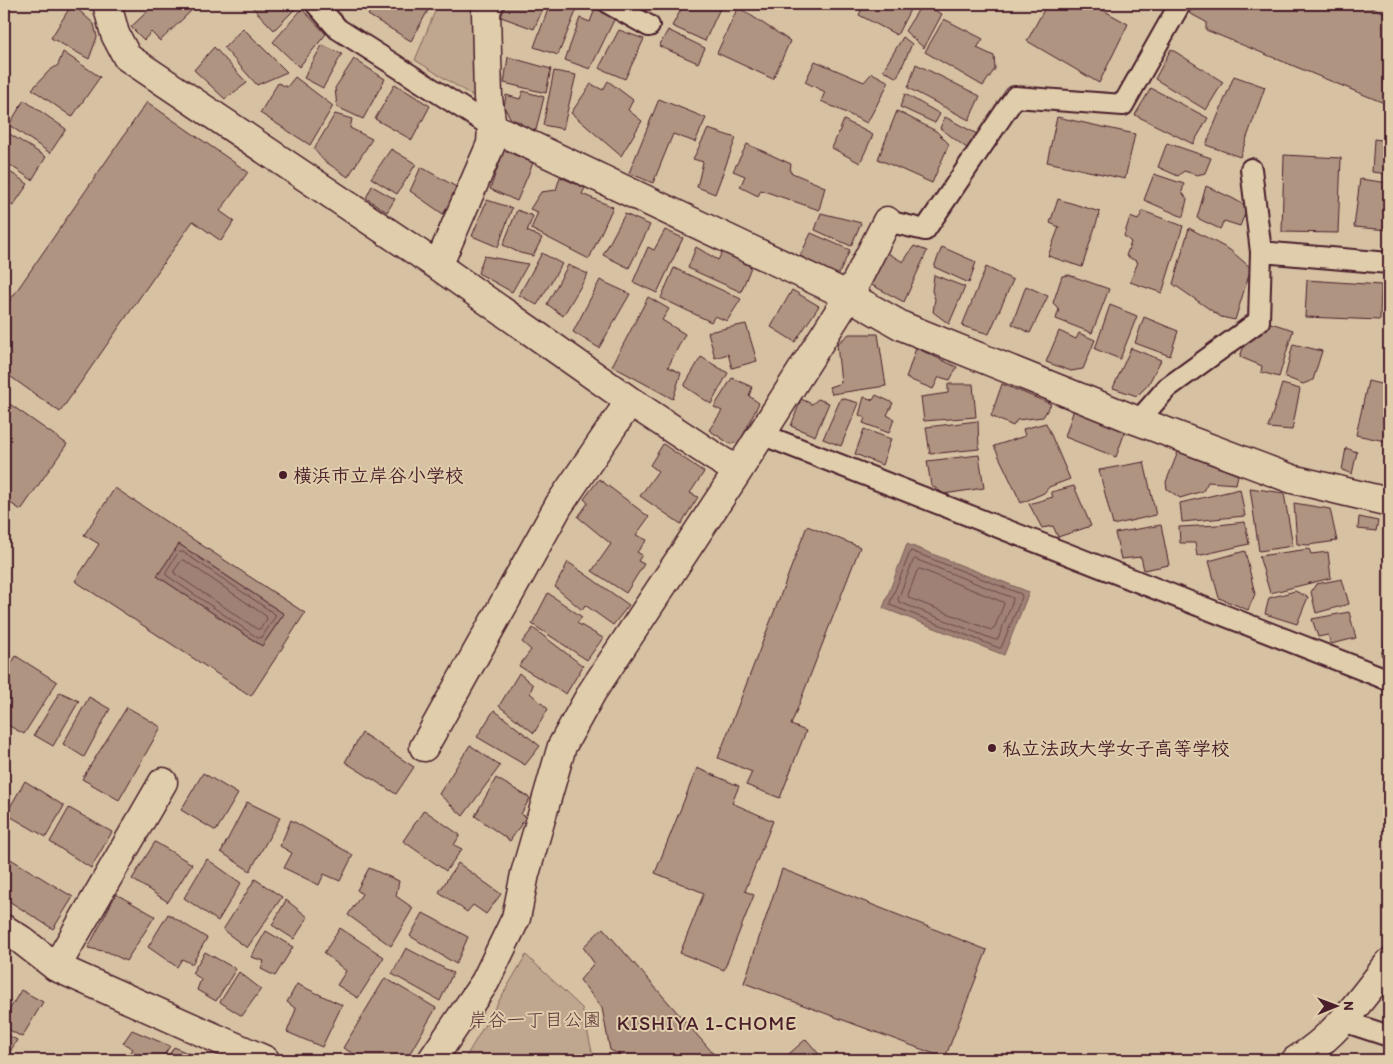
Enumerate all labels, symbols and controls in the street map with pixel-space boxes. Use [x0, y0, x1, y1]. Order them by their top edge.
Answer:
place label: 横浜市立岸谷小学校 [293, 464, 464, 487]
marker: 横浜市立岸谷小学校 [277, 469, 289, 481]
place label: 私立法政大学女子高等学校 [1002, 737, 1230, 760]
marker: 私立法政大学女子高等学校 [986, 742, 998, 754]
north arrow [1310, 982, 1360, 1032]
text: N [1340, 1001, 1357, 1011]
park label: 岸谷一丁目公園 [468, 1008, 602, 1031]
district label: KISHIYA 1-CHOME [617, 1011, 797, 1035]

